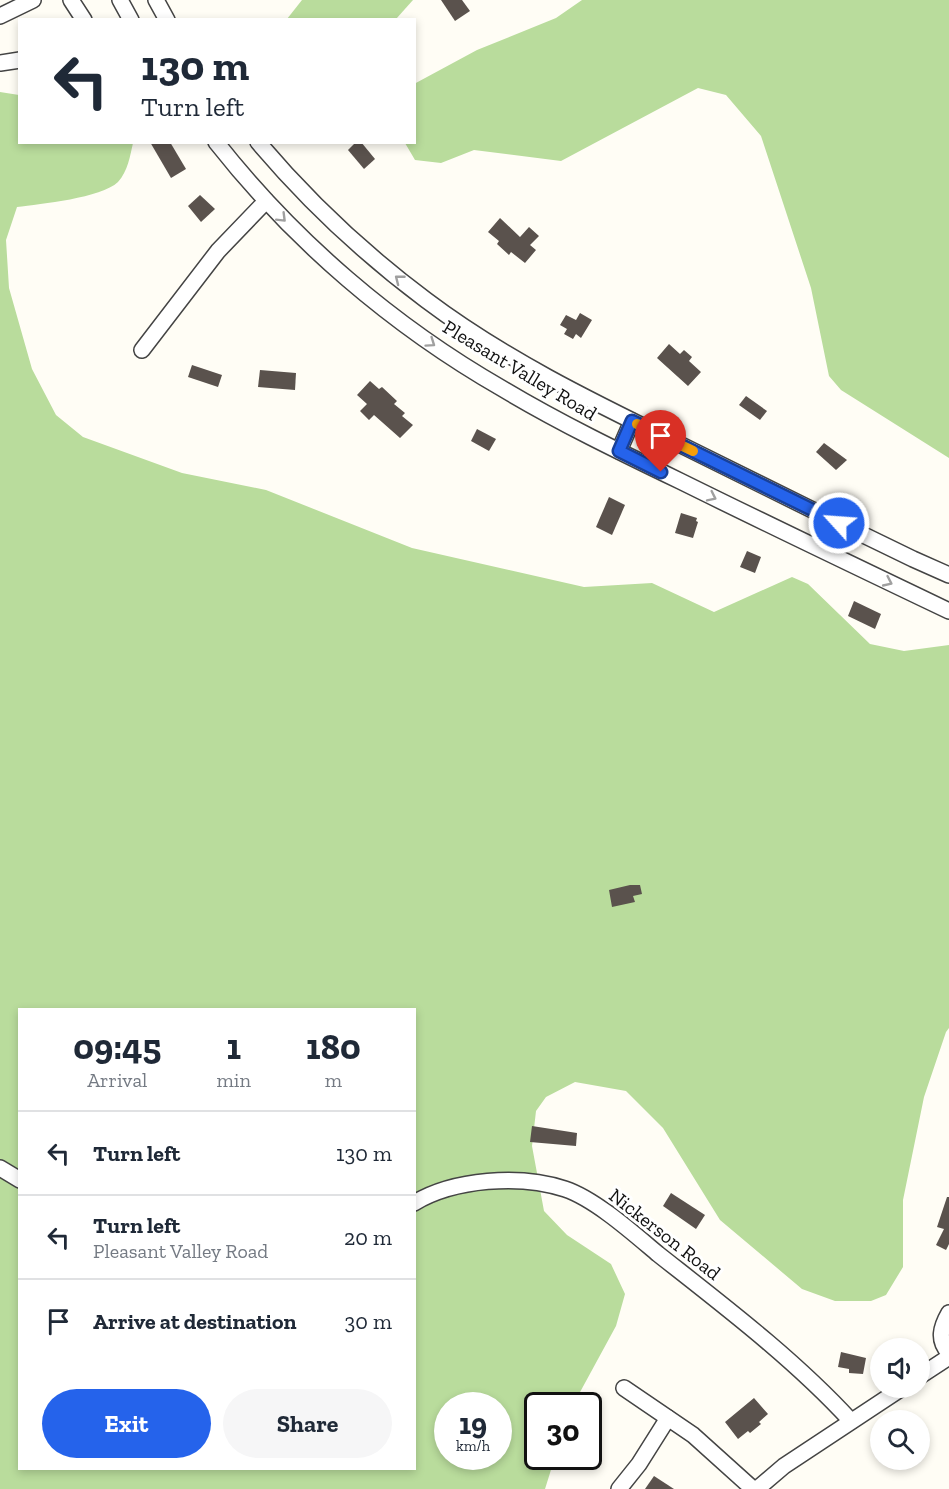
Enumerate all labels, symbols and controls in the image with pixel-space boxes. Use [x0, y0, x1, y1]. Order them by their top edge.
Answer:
text: 130 m [141, 40, 249, 91]
icon: left [42, 42, 120, 120]
text: Turn left [141, 91, 244, 123]
one-way arrow [275, 211, 286, 221]
one-way arrow [395, 276, 406, 287]
street label: Pleasant Valley Road [439, 315, 601, 425]
one-way arrow [425, 336, 436, 347]
pin [635, 410, 686, 472]
icon: arrive [644, 419, 677, 452]
one-way arrow [706, 490, 717, 502]
position arrow [807, 491, 871, 555]
one-way arrow [881, 574, 892, 586]
text: 09:45 [73, 1025, 161, 1068]
text: 1 [226, 1025, 241, 1068]
text: 180 [306, 1025, 361, 1068]
text: Arrival [87, 1068, 147, 1092]
text: min [217, 1068, 251, 1092]
text: m [325, 1068, 342, 1092]
icon: left [42, 1137, 75, 1170]
text: Turn left [93, 1140, 180, 1167]
text: 130 m [336, 1140, 392, 1167]
street label: Nickerson Road [604, 1183, 726, 1285]
text: Turn left [93, 1212, 180, 1239]
icon: left [42, 1221, 75, 1254]
text: 20 m [344, 1224, 392, 1251]
text: Pleasant Valley Road [93, 1239, 268, 1263]
icon: arrive [42, 1305, 75, 1338]
text: Arrive at destination [93, 1308, 296, 1335]
text: 30 m [345, 1308, 392, 1335]
map controls [870, 1338, 930, 1470]
button: sound [870, 1338, 930, 1398]
button: Exit [42, 1389, 211, 1458]
button: Share [223, 1389, 392, 1458]
speed limit sign: 30 [524, 1392, 602, 1470]
text: 19 [459, 1406, 487, 1442]
button: search [870, 1410, 930, 1470]
text: km/h [456, 1437, 490, 1455]

